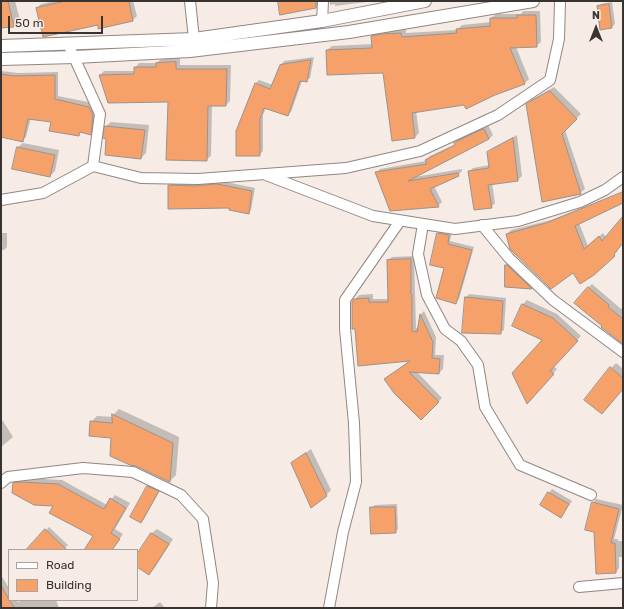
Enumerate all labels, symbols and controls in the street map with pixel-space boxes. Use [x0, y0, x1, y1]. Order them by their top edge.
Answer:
scale bar [10, 8, 105, 34]
north arrow [576, 8, 616, 48]
text: N [592, 9, 600, 22]
text: 50 m [15, 16, 43, 30]
legend [8, 549, 138, 601]
text: Road [46, 558, 74, 572]
text: Building [46, 578, 92, 592]

